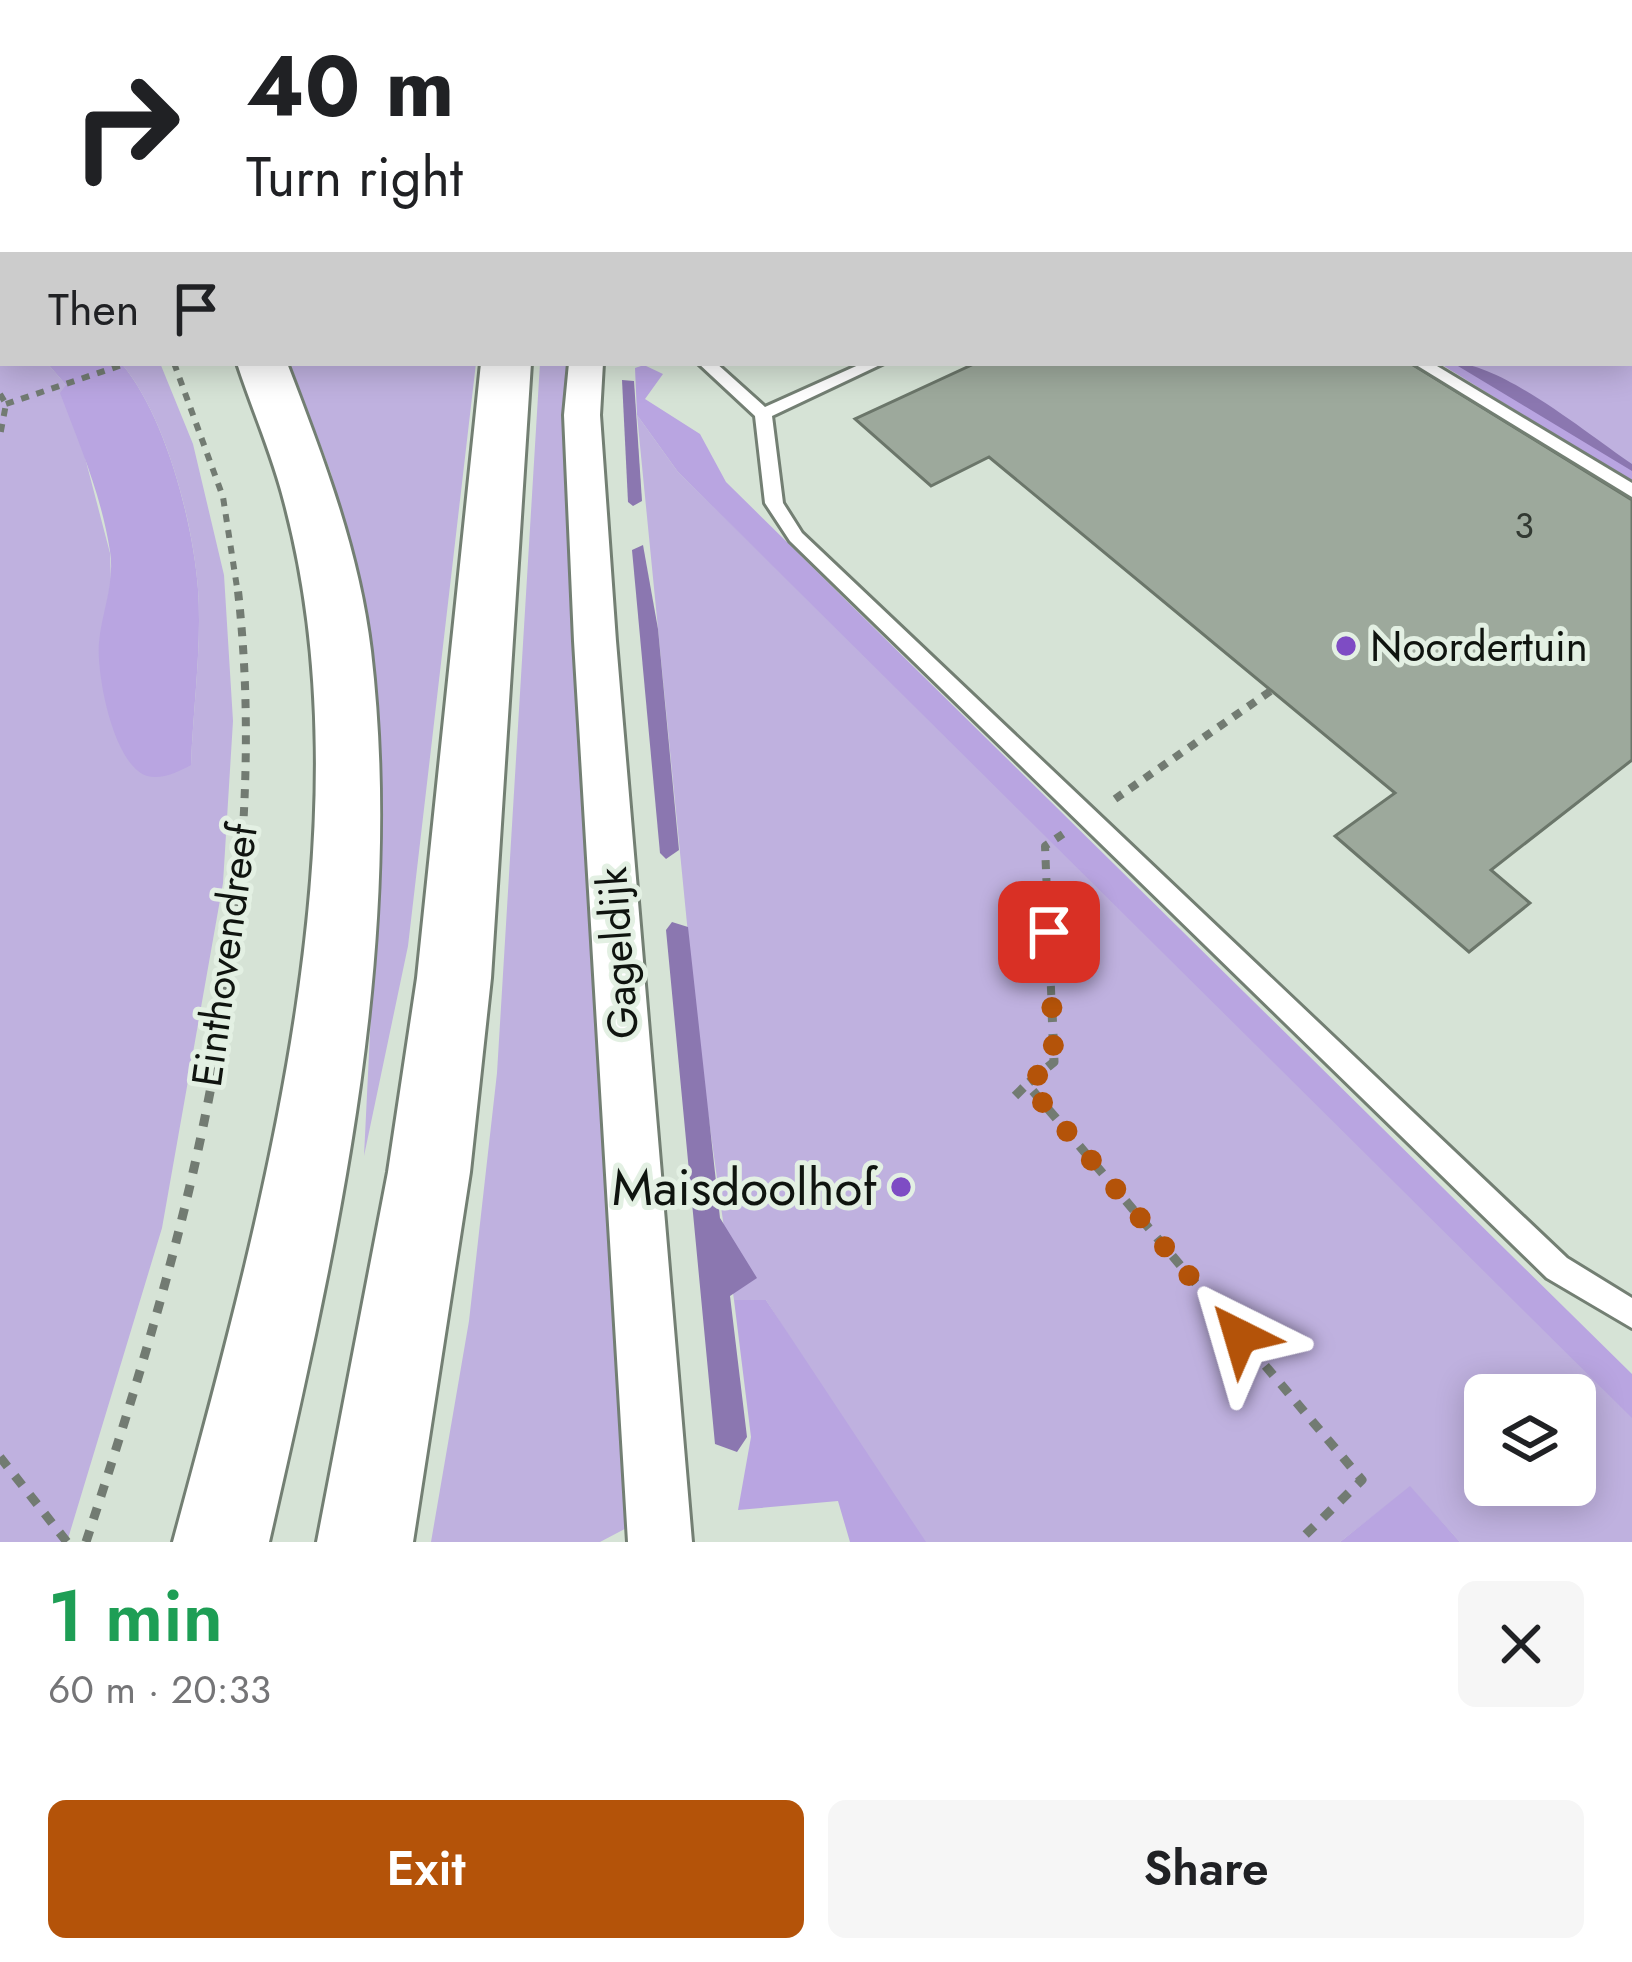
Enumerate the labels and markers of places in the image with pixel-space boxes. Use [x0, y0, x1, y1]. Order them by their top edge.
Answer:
place label: Noordertuin [1370, 616, 1588, 677]
marker: Noordertuin [1333, 633, 1359, 659]
pin [998, 881, 1100, 983]
place label: Maisdoolhof [612, 1150, 878, 1224]
marker: Maisdoolhof [888, 1174, 914, 1200]

